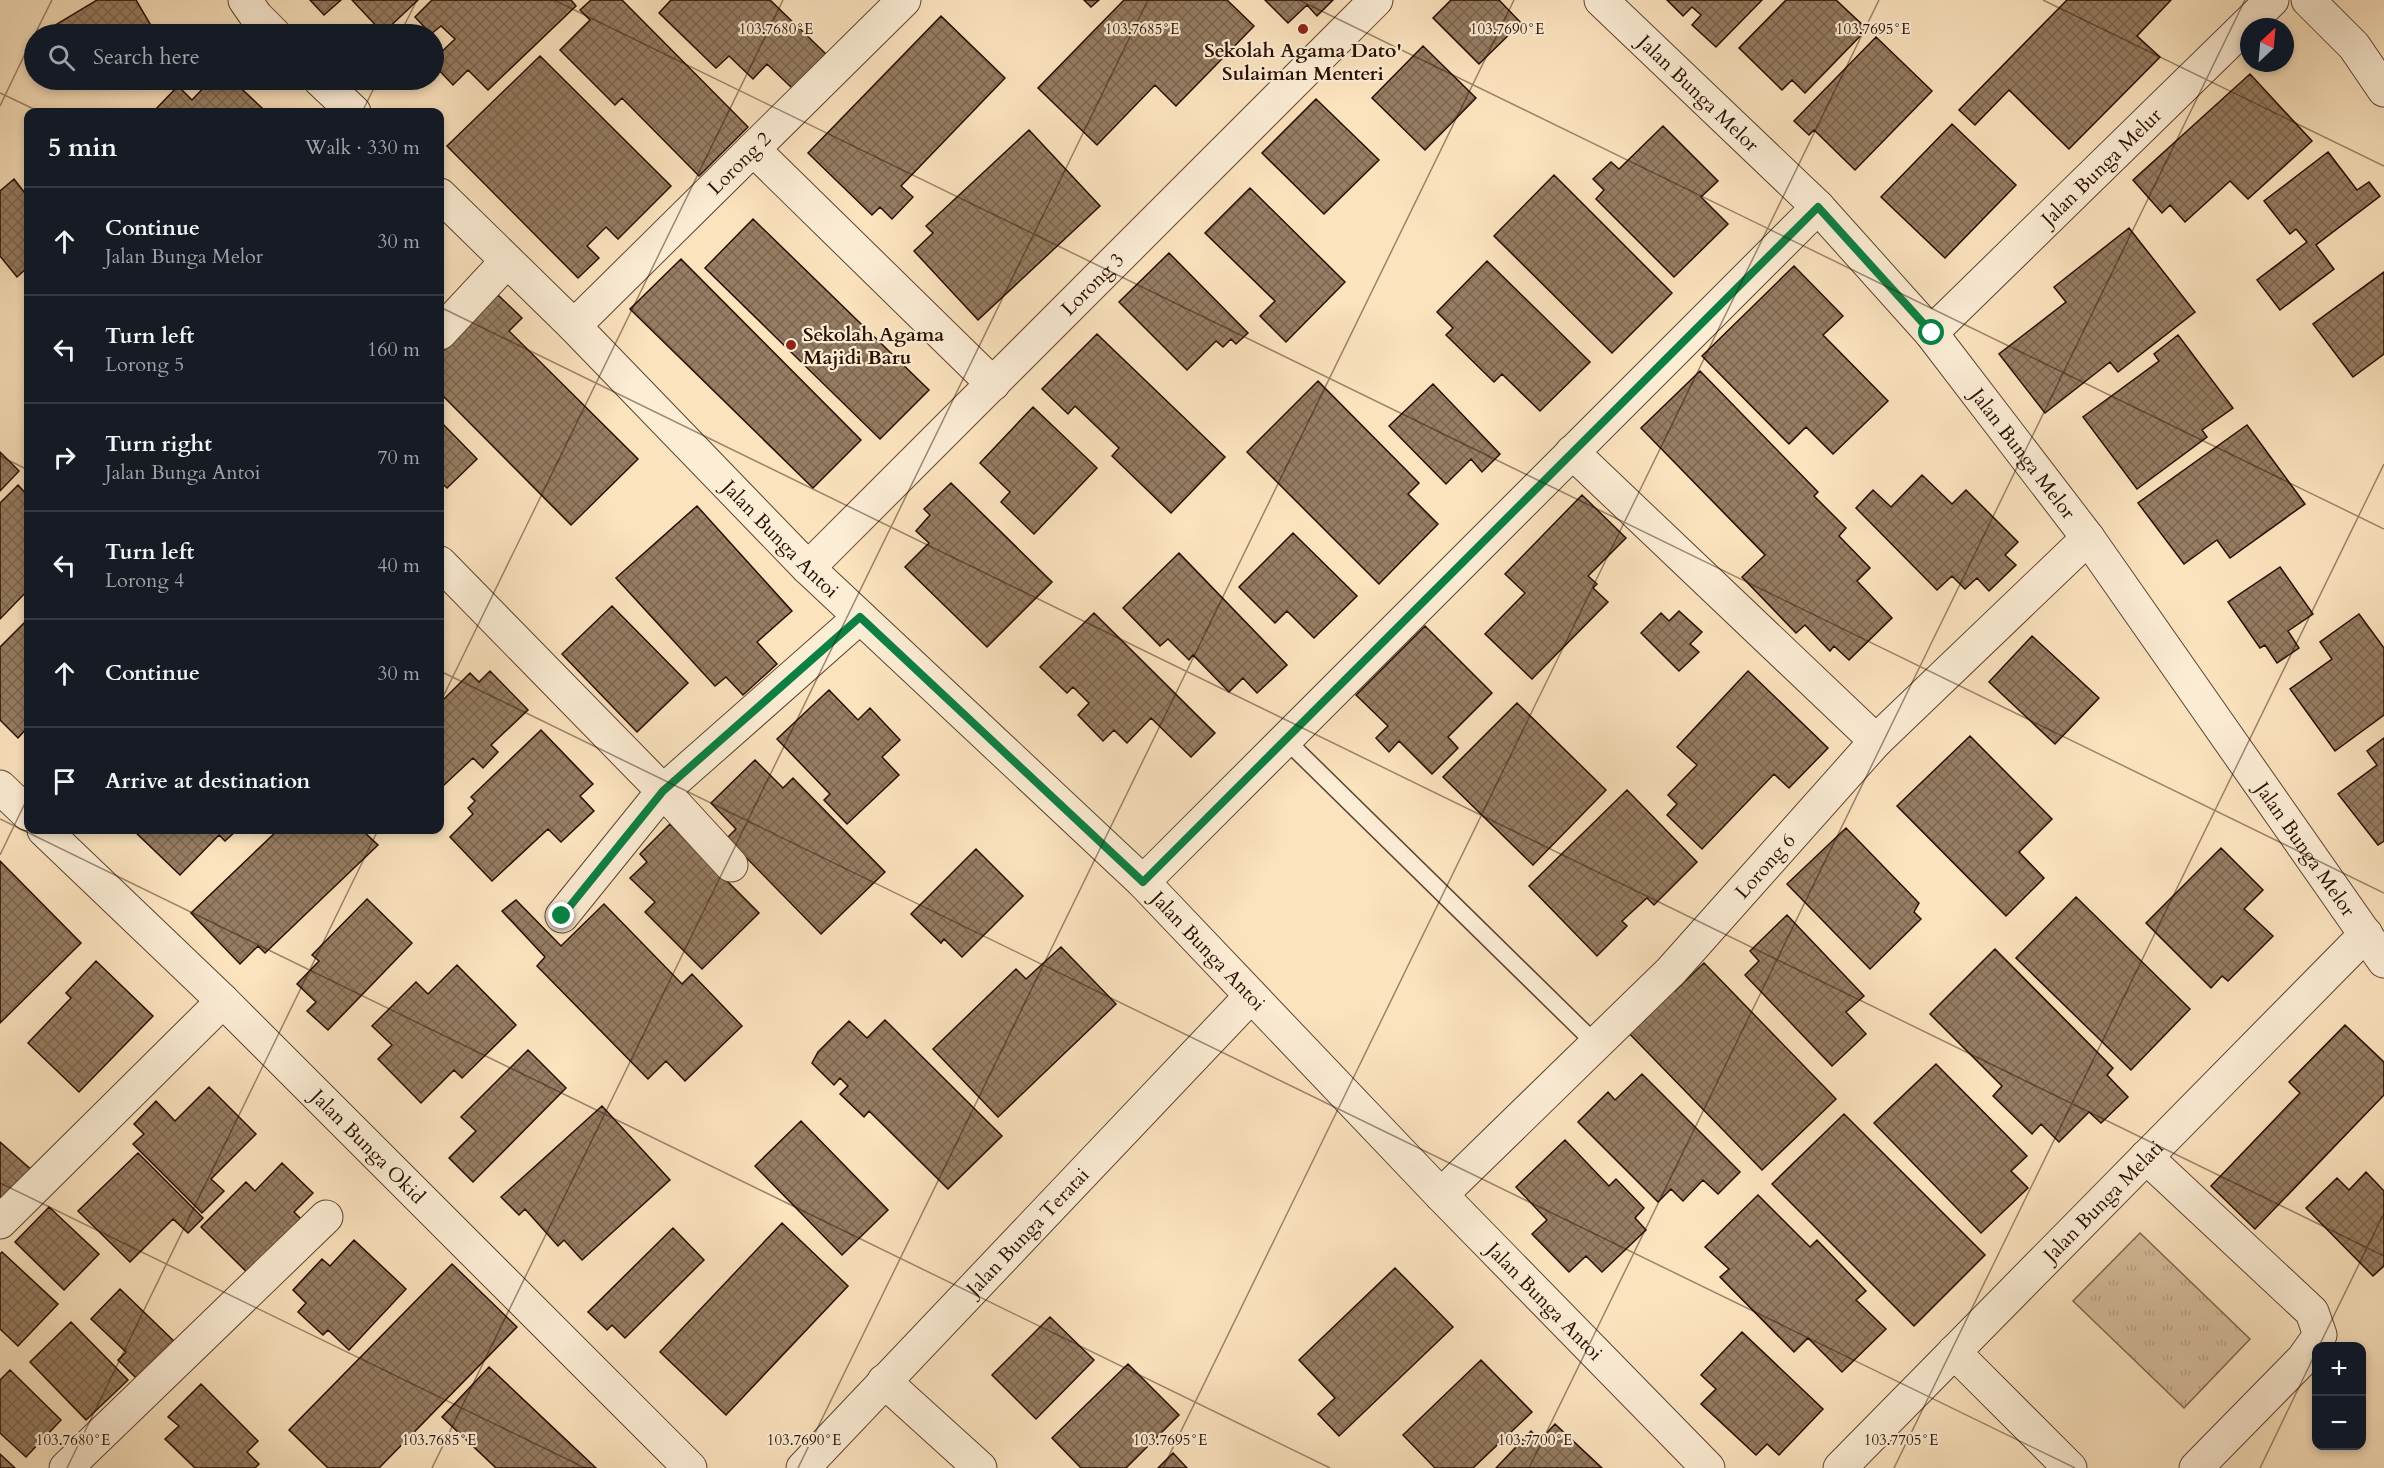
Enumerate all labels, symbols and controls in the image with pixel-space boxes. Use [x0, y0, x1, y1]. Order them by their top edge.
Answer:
north arrow [2240, 18, 2294, 72]
text: 103.7680°E [739, 19, 813, 39]
text: 103.7685°E [1105, 19, 1179, 39]
text: 103.7690°E [1470, 19, 1544, 39]
text: 103.7695°E [1836, 19, 1910, 39]
marker: Sekolah Agama Dato' Sulaiman Menteri [1296, 22, 1310, 36]
search box [24, 24, 444, 90]
street label: Jalan Bunga Melor [1630, 27, 1766, 158]
place label: Sekolah Agama Dato' Sulaiman Menteri [1204, 37, 1402, 87]
icon: search [45, 41, 78, 74]
text: Search here [93, 42, 200, 72]
street label: Jalan Bunga Melur [2033, 101, 2168, 234]
street label: Lorong 2 [701, 126, 777, 200]
text: 5 min [48, 130, 117, 165]
text: Walk · 330 m [305, 134, 420, 161]
text: Continue [105, 213, 200, 243]
icon: ahead [48, 225, 81, 258]
text: 30 m [377, 228, 420, 255]
text: Jalan Bunga Melor [105, 243, 263, 270]
street label: Lorong 3 [1055, 246, 1130, 321]
route start [1918, 319, 1944, 345]
text: Turn left [105, 321, 194, 351]
place label: Sekolah Agama Majidi Baru [803, 321, 944, 371]
icon: left [48, 333, 81, 366]
text: 160 m [367, 336, 420, 363]
marker: Sekolah Agama Majidi Baru [784, 338, 798, 352]
text: Lorong 5 [105, 351, 184, 378]
street label: Jalan Bunga Melor [1963, 380, 2083, 525]
text: Turn right [105, 429, 212, 459]
icon: right [48, 441, 81, 474]
text: 70 m [377, 444, 420, 471]
text: Jalan Bunga Antoi [105, 459, 260, 486]
street label: Jalan Bunga Antoi [714, 472, 845, 604]
text: Turn left [105, 537, 194, 567]
icon: left [48, 549, 81, 582]
text: 40 m [377, 552, 420, 579]
text: Lorong 4 [105, 567, 184, 594]
icon: ahead [48, 657, 81, 690]
text: Continue [105, 658, 200, 688]
text: 30 m [377, 660, 420, 687]
icon: arrive [48, 765, 81, 798]
text: Arrive at destination [105, 766, 310, 796]
street label: Jalan Bunga Melor [2248, 774, 2362, 922]
street label: Lorong 6 [1728, 827, 1801, 904]
street label: Jalan Bunga Antoi [1143, 883, 1272, 1017]
route end [548, 902, 574, 928]
street label: Jalan Bunga Okid [303, 1081, 432, 1210]
street label: Jalan Bunga Melati [2035, 1134, 2169, 1270]
street label: Jalan Bunga Teratai [958, 1161, 1095, 1304]
street label: Jalan Bunga Antoi [1479, 1234, 1609, 1367]
map controls [2312, 1342, 2366, 1450]
button: + [2312, 1342, 2366, 1396]
button: − [2312, 1396, 2366, 1450]
text: 103.7680°E [36, 1430, 110, 1450]
text: 103.7685°E [402, 1430, 476, 1450]
text: 103.7690°E [767, 1430, 841, 1450]
text: 103.7695°E [1133, 1430, 1207, 1450]
text: 103.7700°E [1498, 1430, 1572, 1450]
text: 103.7705°E [1864, 1430, 1938, 1450]

